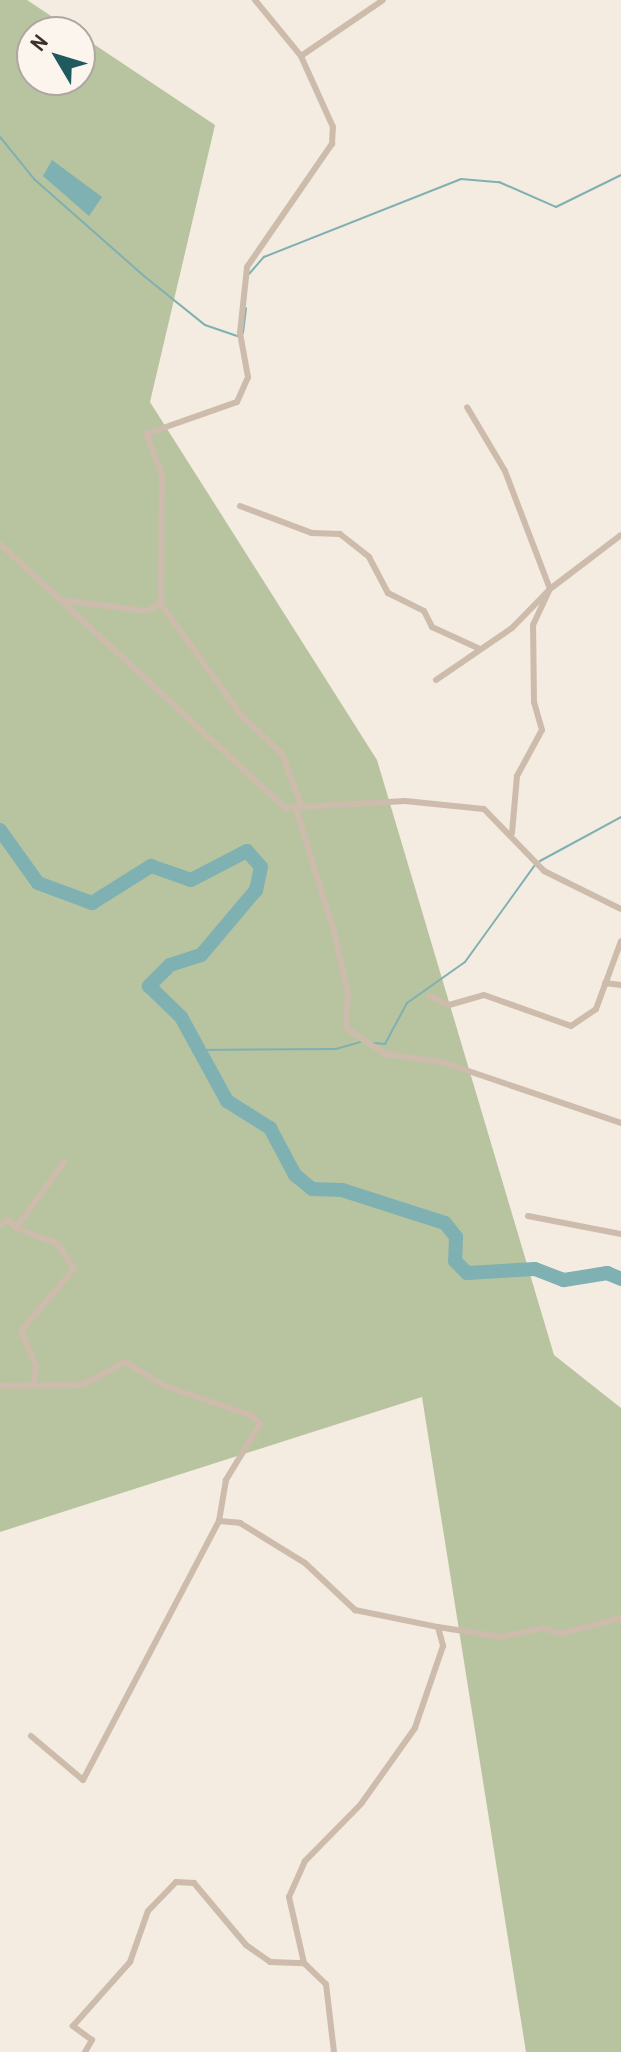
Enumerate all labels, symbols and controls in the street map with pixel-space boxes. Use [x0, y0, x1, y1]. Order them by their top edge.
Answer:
north arrow [16, 16, 96, 96]
text: N [23, 28, 54, 57]

